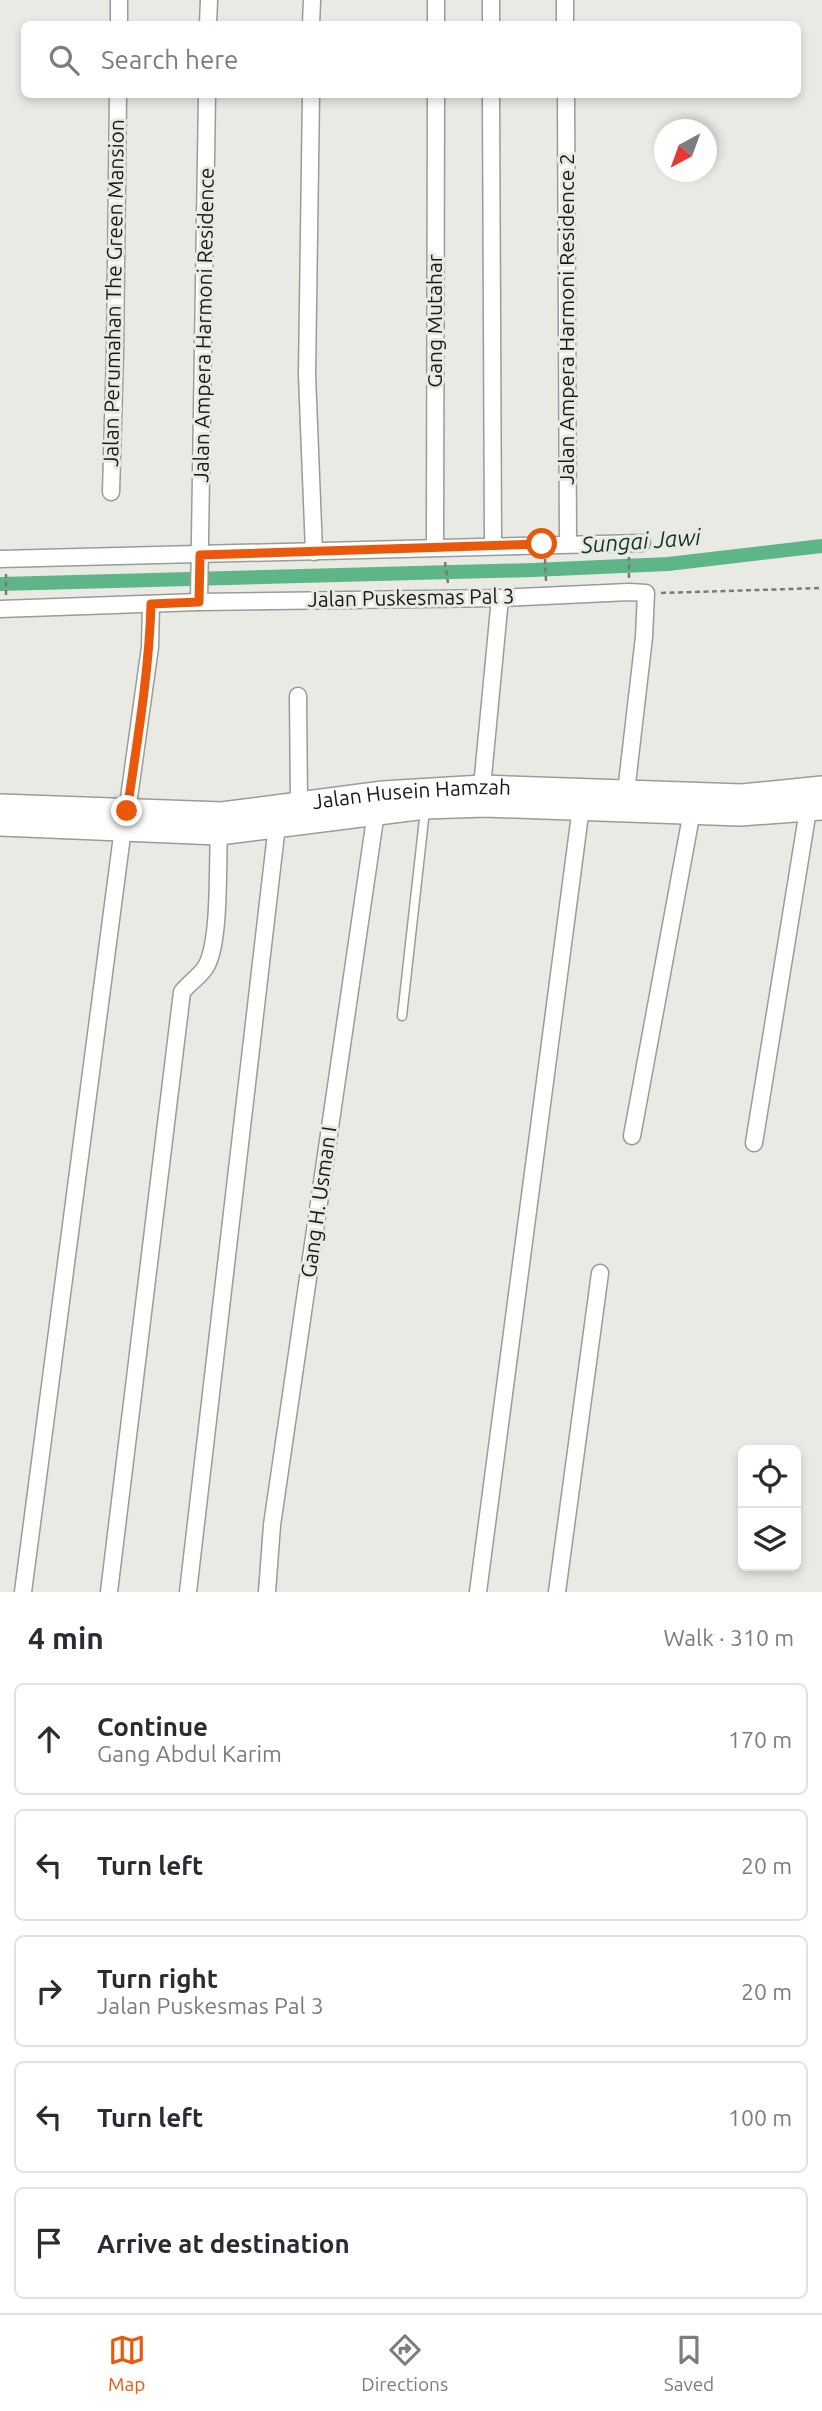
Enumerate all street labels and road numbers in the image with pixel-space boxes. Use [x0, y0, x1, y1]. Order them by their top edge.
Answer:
street label: Jalan Perumahan The Green Mansion [98, 119, 128, 467]
street label: Jalan Ampera Harmoni Residence 2 [554, 153, 578, 485]
street label: Jalan Ampera Harmoni Residence [188, 167, 218, 483]
street label: Gang Mutahar [422, 254, 446, 388]
street label: Jalan Puskesmas Pal 3 [307, 583, 515, 611]
street label: Jalan Husein Hamzah [311, 774, 512, 813]
street label: Gang H. Usman I [295, 1125, 341, 1279]

